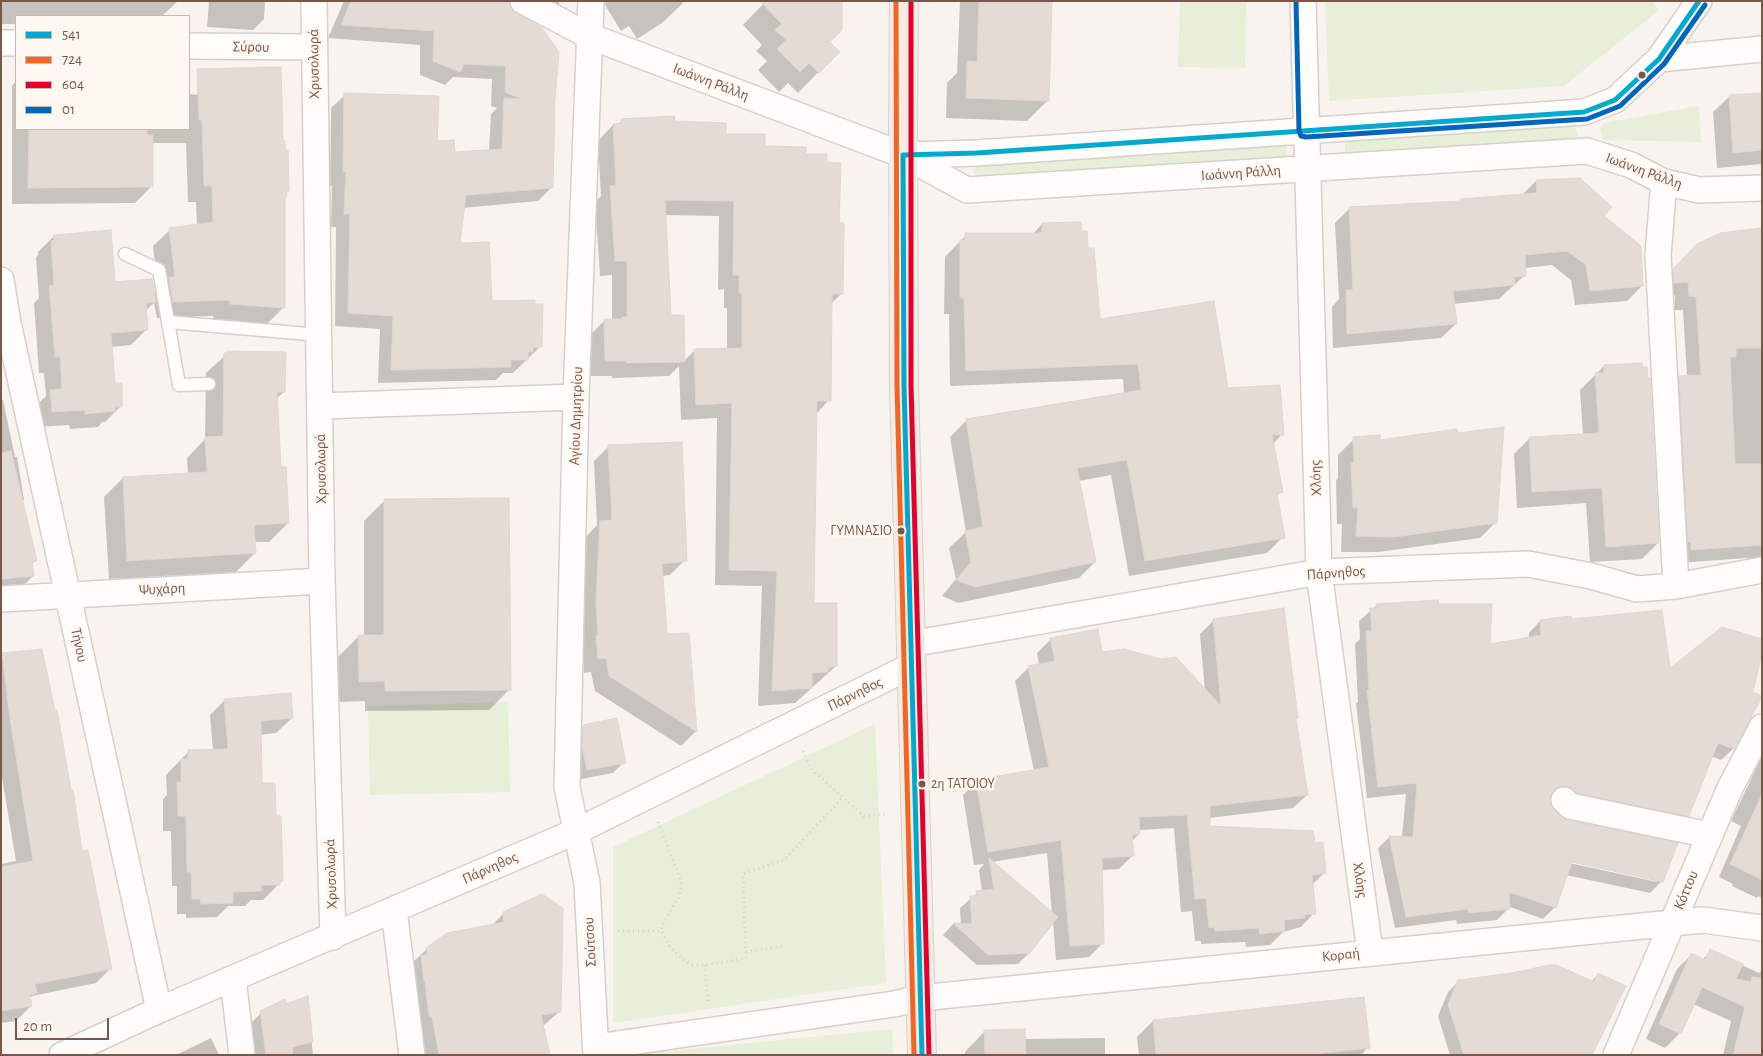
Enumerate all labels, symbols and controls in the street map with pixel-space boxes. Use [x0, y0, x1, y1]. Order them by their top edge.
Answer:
legend [15, 15, 190, 130]
text: 541 [62, 27, 81, 42]
street label: Χρυσολωρά [304, 29, 324, 99]
street label: Σύρου [232, 38, 270, 56]
text: 724 [62, 52, 82, 67]
street label: Ιωάννη Ράλλη [670, 59, 752, 105]
unlabelled marker [1637, 70, 1647, 80]
text: 604 [62, 77, 84, 92]
text: 01 [62, 102, 75, 117]
street label: Ιωάννη Ράλλη [1603, 149, 1685, 193]
street label: Ιωάννη Ράλλη [1200, 161, 1282, 185]
street label: Αγίου Δημητρίου [565, 366, 587, 466]
street label: Χρυσολωρά [311, 434, 331, 504]
street label: Χλόης [1306, 460, 1326, 496]
place label: ΓΥΜΝΑΣΙΟ [830, 523, 892, 539]
marker: ΓΥΜΝΑΣΙΟ [896, 526, 906, 536]
street label: Πάρνηθος [1306, 562, 1366, 584]
street label: Ψυχάρη [138, 579, 186, 599]
street label: Τήνου [67, 626, 91, 664]
street label: Πάρνηθος [825, 673, 885, 715]
place label: 2η ΤΑΤΟΙΟΥ [931, 776, 995, 792]
marker: 2η ΤΑΤΟΙΟΥ [917, 779, 927, 789]
street label: Χρυσολωρά [321, 839, 341, 909]
street label: Πάρνηθος [459, 848, 521, 888]
street label: Χλόης [1349, 861, 1371, 899]
street label: Κόττου [1670, 868, 1702, 912]
street label: Σούτσου [580, 917, 600, 967]
street label: Κοραή [1321, 944, 1361, 966]
scale bar [18, 1008, 111, 1040]
text: 20 m [23, 1019, 52, 1034]

